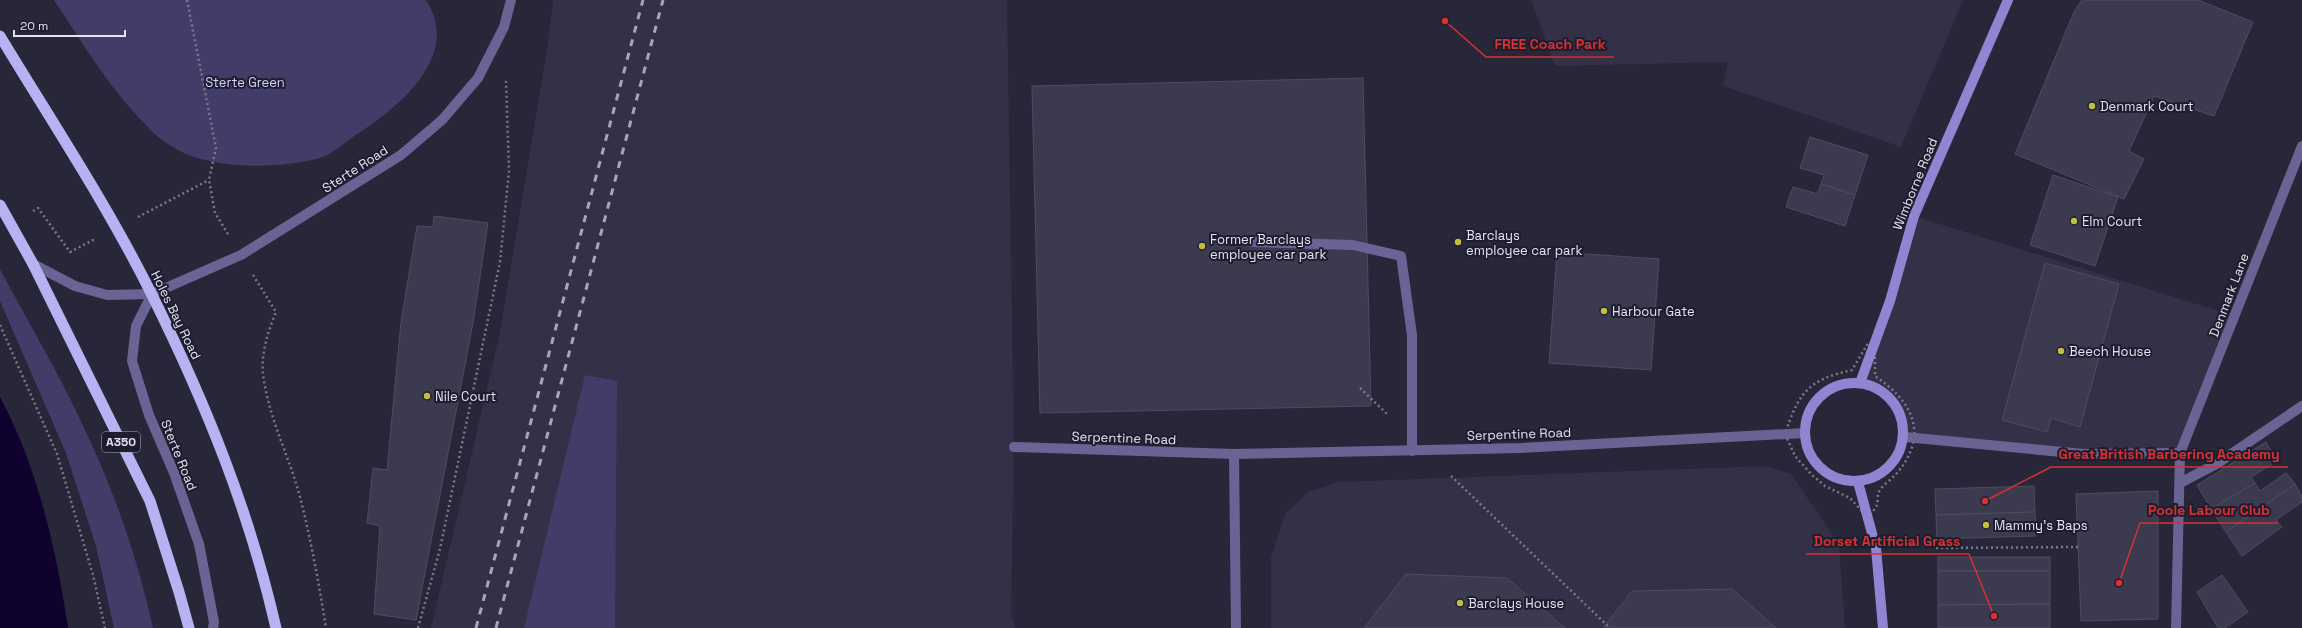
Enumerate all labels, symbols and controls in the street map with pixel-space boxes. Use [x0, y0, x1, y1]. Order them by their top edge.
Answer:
scale bar [14, 12, 125, 38]
text: 20 m [20, 18, 48, 34]
callout: FREE Coach Park [1486, 31, 1614, 57]
text: FREE Coach Park [1494, 35, 1606, 53]
park label: Sterte Green [205, 74, 285, 91]
place label: Denmark Court [2100, 98, 2193, 115]
marker: Denmark Court [2087, 101, 2097, 111]
street label: Wimborne Road [1889, 135, 1941, 233]
street label: Sterte Road [319, 141, 391, 197]
place label: Elm Court [2082, 213, 2142, 230]
marker: Elm Court [2069, 216, 2079, 226]
place label: Barclays employee car park [1466, 227, 1582, 259]
place label: Former Barclays employee car park [1210, 231, 1326, 263]
marker: Barclays employee car park [1453, 237, 1463, 247]
marker: Former Barclays employee car park [1197, 241, 1207, 251]
street label: Denmark Lane [2205, 251, 2253, 339]
street label: Holes Bay Road [147, 268, 205, 362]
place label: Harbour Gate [1612, 303, 1695, 320]
marker: Harbour Gate [1599, 306, 1609, 316]
place label: Beech House [2069, 343, 2151, 360]
marker: Beech House [2056, 346, 2066, 356]
place label: Nile Court [435, 388, 496, 405]
marker: Nile Court [422, 391, 432, 401]
street label: Sterte Road [157, 417, 201, 493]
street label: Serpentine Road [1466, 424, 1572, 444]
street label: Serpentine Road [1071, 428, 1177, 448]
road number: A350 [102, 432, 140, 452]
callout: Great British Barbering Academy [2051, 441, 2288, 467]
text: Great British Barbering Academy [2058, 445, 2280, 463]
callout: Poole Labour Club [2140, 497, 2278, 523]
text: Poole Labour Club [2148, 501, 2270, 519]
place label: Mammy's Baps [1994, 517, 2088, 534]
marker: Mammy's Baps [1981, 520, 1991, 530]
callout: Dorset Artificial Grass [1806, 528, 1969, 554]
text: Dorset Artificial Grass [1814, 532, 1960, 550]
place label: Barclays House [1468, 595, 1564, 612]
marker: Barclays House [1455, 598, 1465, 608]

